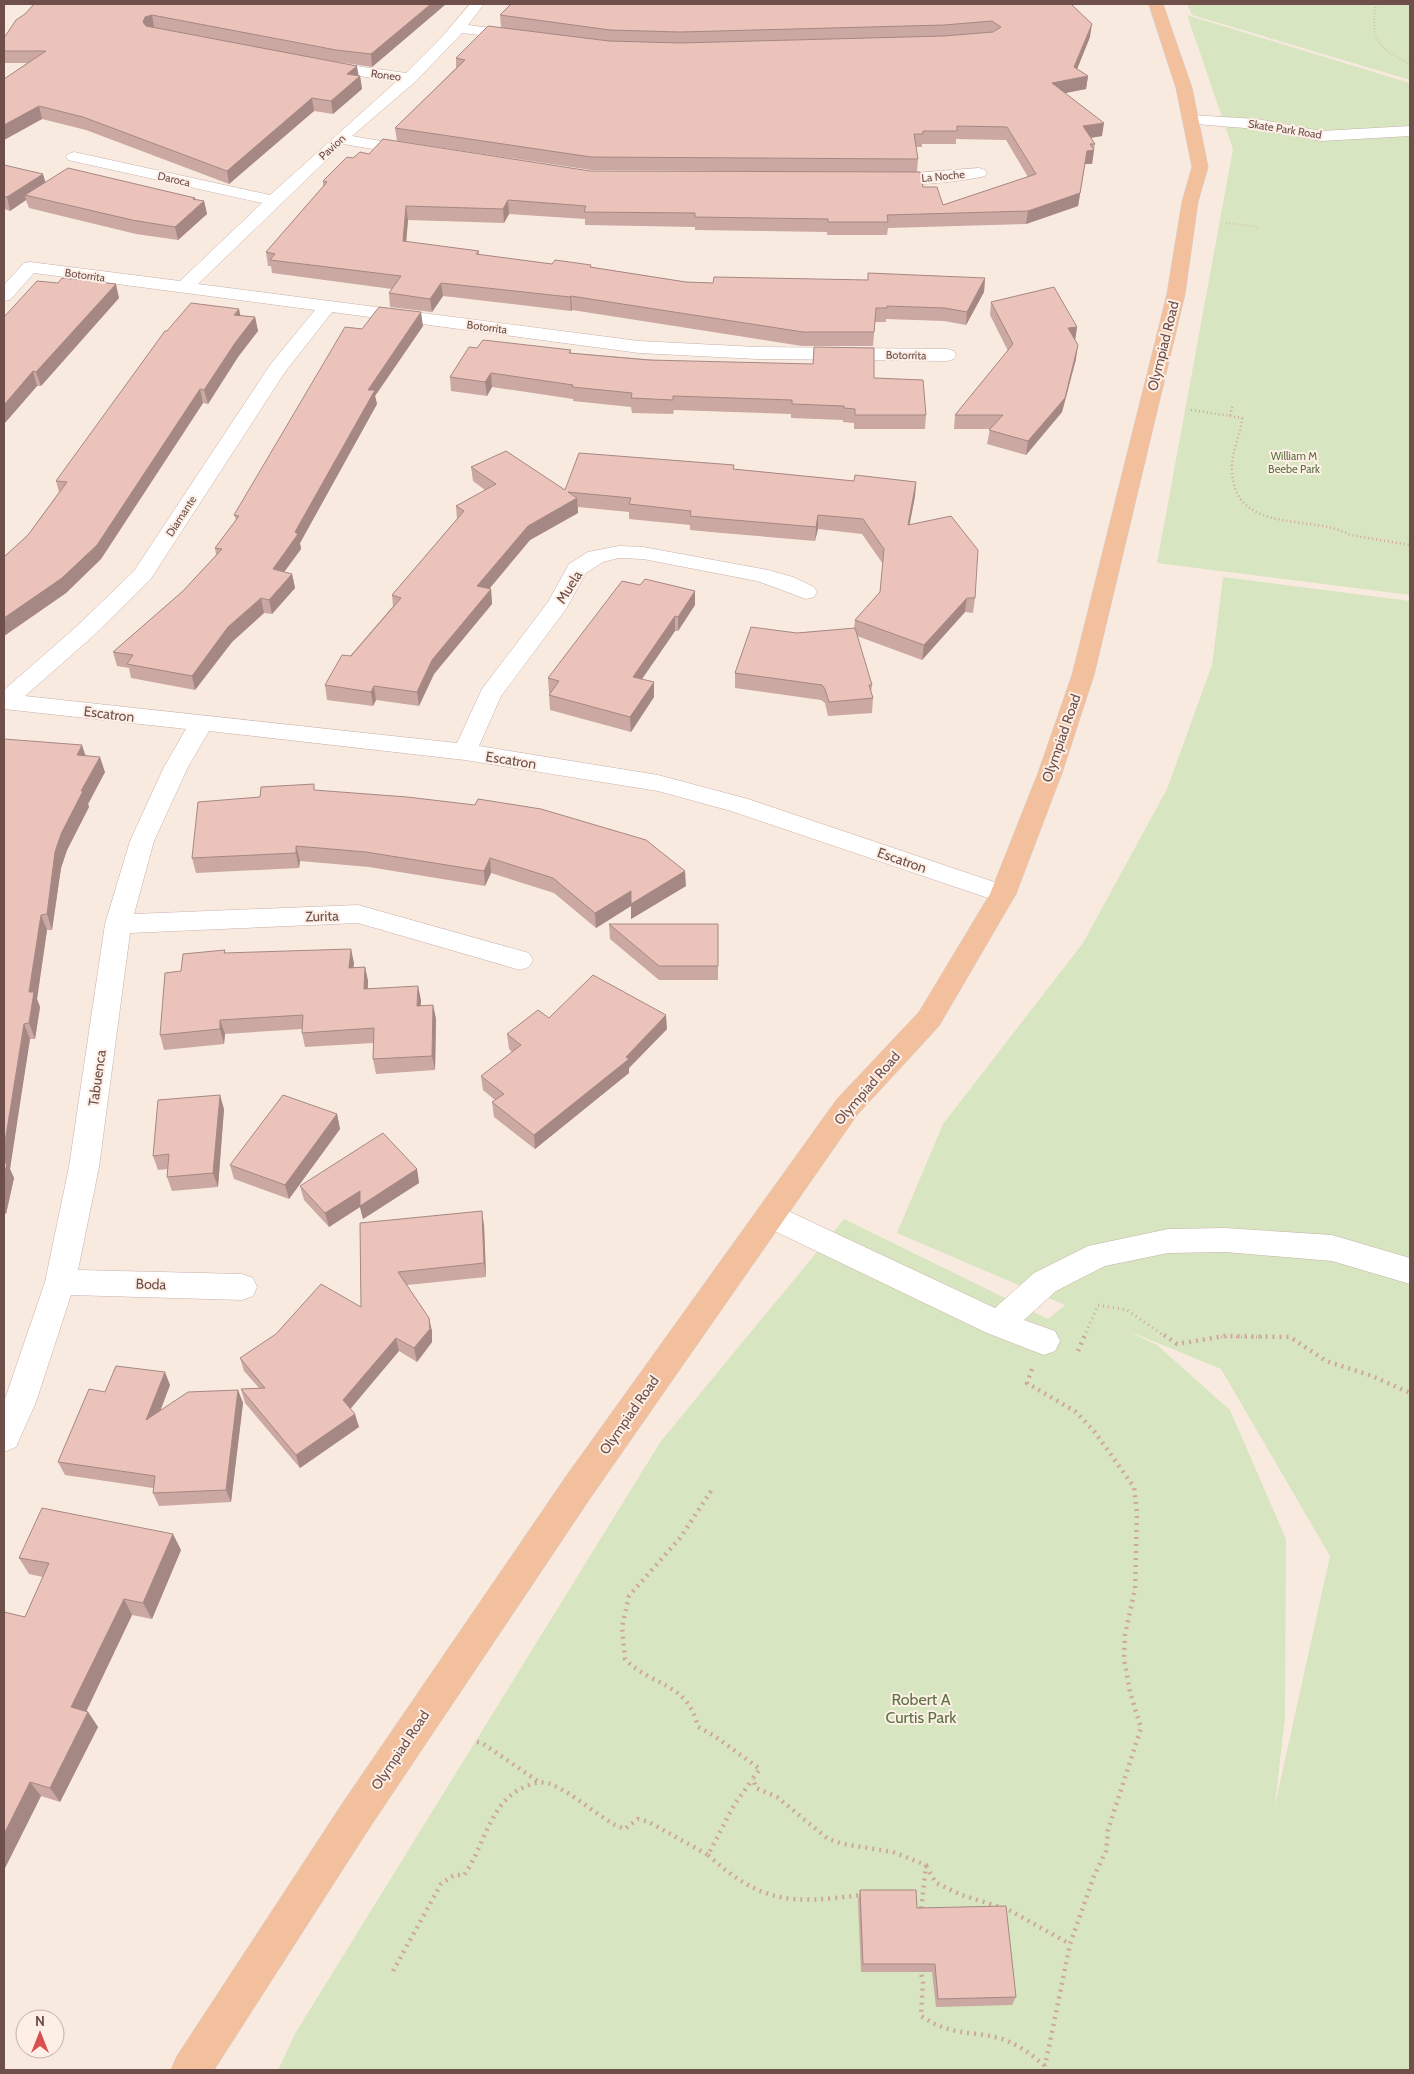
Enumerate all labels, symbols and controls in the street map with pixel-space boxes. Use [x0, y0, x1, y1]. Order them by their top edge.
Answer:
street label: Roneo [370, 66, 402, 84]
street label: Skate Park Road [1247, 116, 1323, 142]
street label: Pavion [316, 131, 348, 163]
street label: La Noche [921, 167, 966, 185]
street label: Daroca [156, 168, 192, 190]
street label: Botorrita [64, 265, 107, 285]
street label: Olympiad Road [1143, 299, 1183, 393]
street label: Botorrita [466, 317, 509, 337]
street label: Botorrita [886, 348, 927, 362]
park label: William M Beebe Park [1268, 449, 1320, 476]
street label: Diamante [163, 493, 200, 539]
street label: Muela [552, 567, 586, 607]
street label: Olympiad Road [1038, 692, 1084, 784]
street label: Escatron [83, 702, 136, 726]
street label: Escatron [484, 747, 538, 773]
street label: Escatron [875, 843, 929, 877]
street label: Zurita [305, 906, 339, 926]
street label: Olympiad Road [830, 1047, 904, 1129]
street label: Tabuenca [84, 1048, 110, 1107]
street label: Boda [135, 1274, 167, 1294]
street label: Olympiad Road [595, 1372, 663, 1458]
park label: Robert A Curtis Park [886, 1690, 957, 1727]
street label: Olympiad Road [367, 1707, 433, 1793]
north arrow [15, 2009, 65, 2059]
text: N [35, 2012, 45, 2030]

